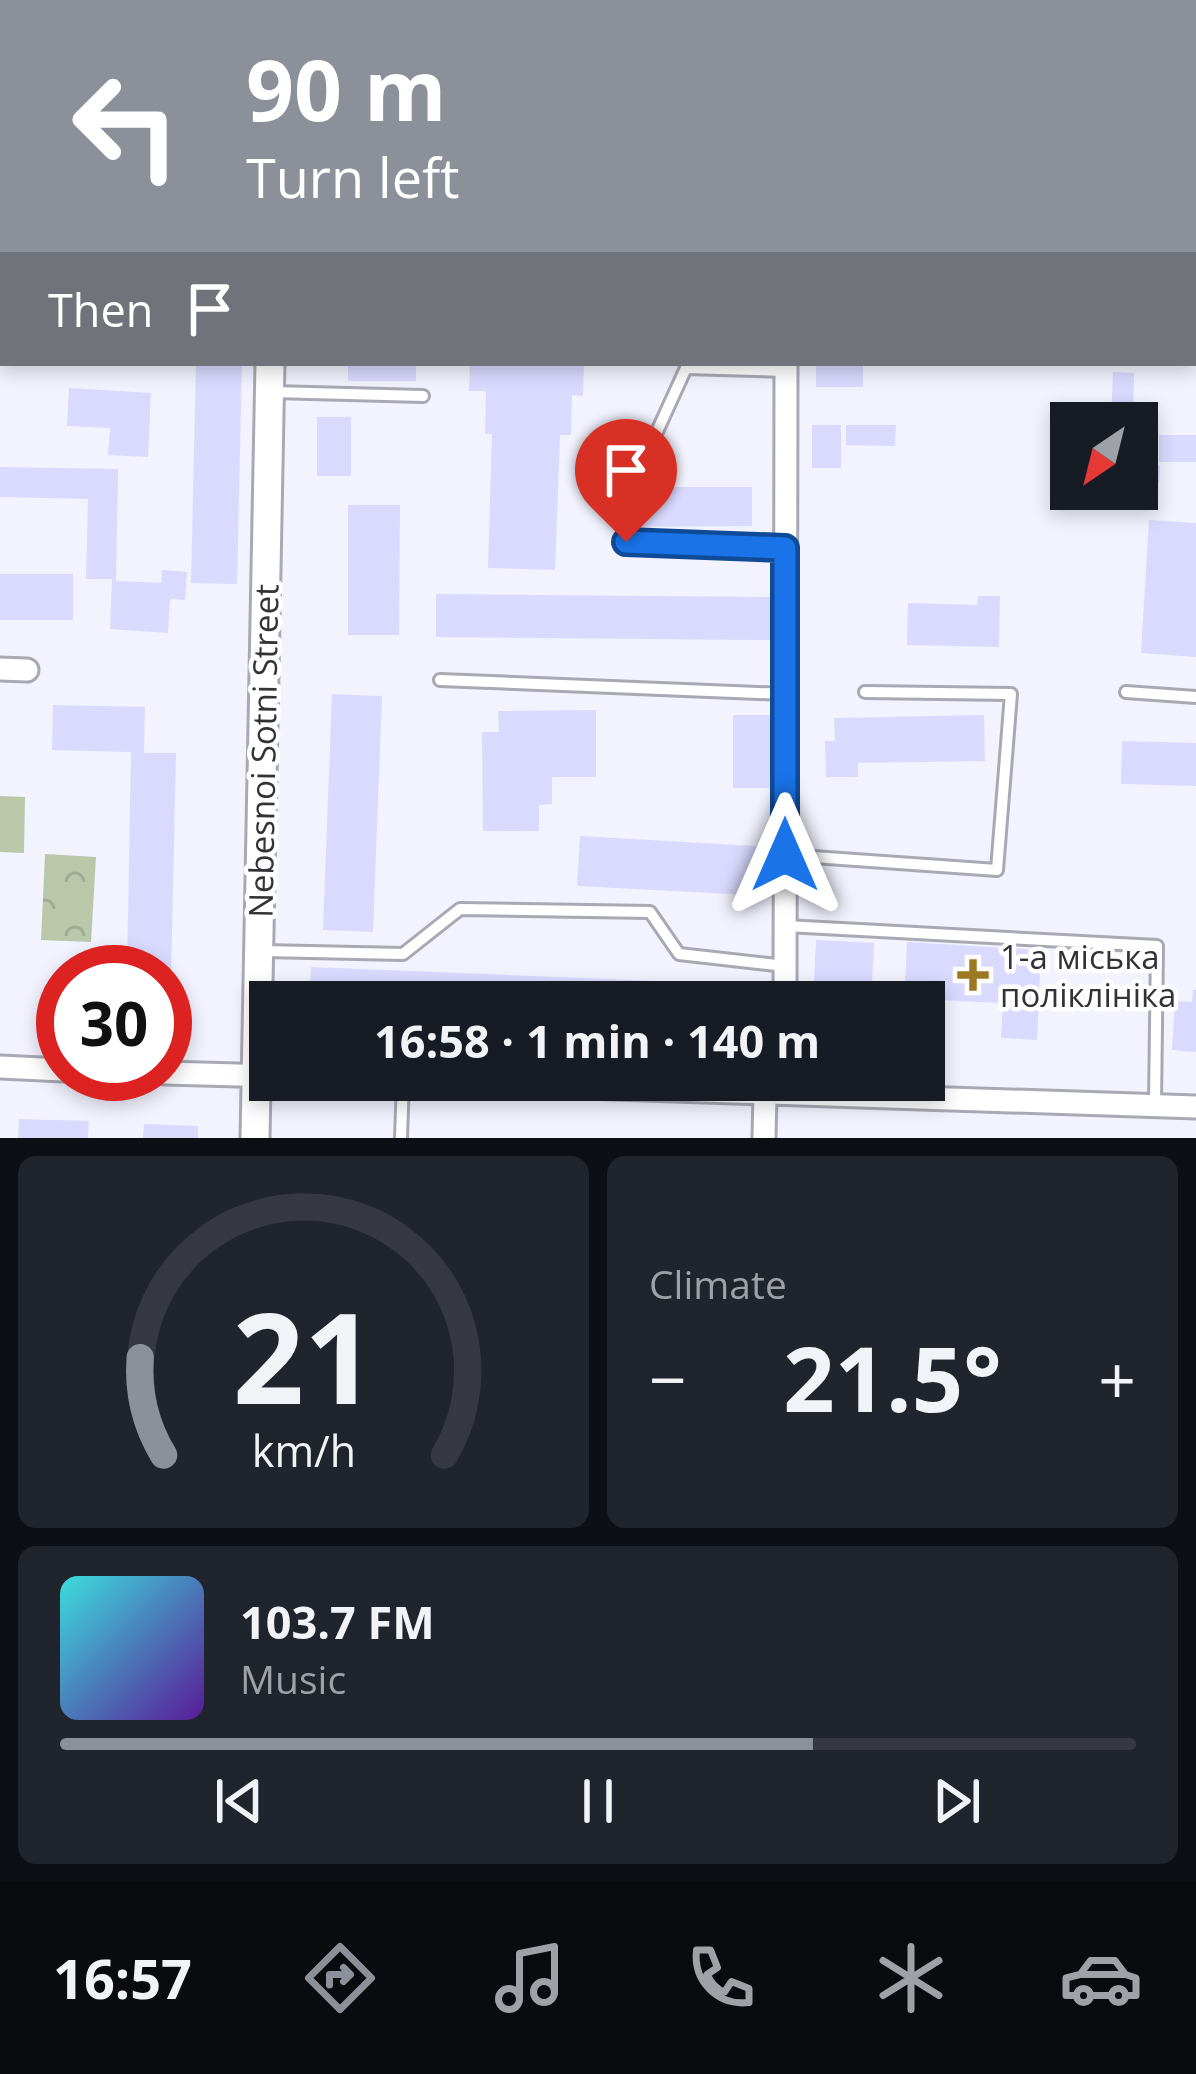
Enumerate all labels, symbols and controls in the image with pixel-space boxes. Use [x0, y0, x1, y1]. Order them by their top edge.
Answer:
text: 90 m [246, 31, 446, 146]
icon: left [48, 48, 204, 204]
text: Turn left [246, 140, 459, 214]
icon: arrive [177, 276, 243, 342]
text: Then [48, 279, 153, 340]
north arrow [1050, 402, 1158, 510]
map controls [1050, 402, 1158, 510]
pin [575, 419, 677, 542]
icon: arrive [593, 437, 659, 503]
street label: Nebesnoi Sotni Street [238, 584, 288, 918]
position arrow [722, 792, 848, 918]
place label: 1-а міська поліклініка [1000, 934, 1176, 1017]
speed limit sign: 30 [36, 945, 192, 1101]
marker: 1-а міська поліклініка [957, 959, 989, 991]
text: 16:58 · 1 min · 140 m [374, 1010, 820, 1071]
text: Climate [649, 1257, 787, 1310]
text: 21 [232, 1271, 375, 1441]
text: 21.5° [783, 1316, 1002, 1438]
text: − [649, 1333, 687, 1423]
text: + [1098, 1333, 1136, 1423]
text: km/h [251, 1421, 356, 1480]
text: 103.7 FM [240, 1591, 435, 1652]
text: Music [240, 1652, 346, 1705]
icon: previous [206, 1768, 272, 1834]
icon: pause [565, 1768, 631, 1834]
icon: next [924, 1768, 990, 1834]
icon: directions [298, 1936, 382, 2020]
icon: music [488, 1936, 572, 2020]
icon: phone [679, 1936, 763, 2020]
icon: climate [869, 1936, 953, 2020]
icon: car [1059, 1936, 1143, 2020]
text: 16:57 [53, 1941, 192, 2015]

